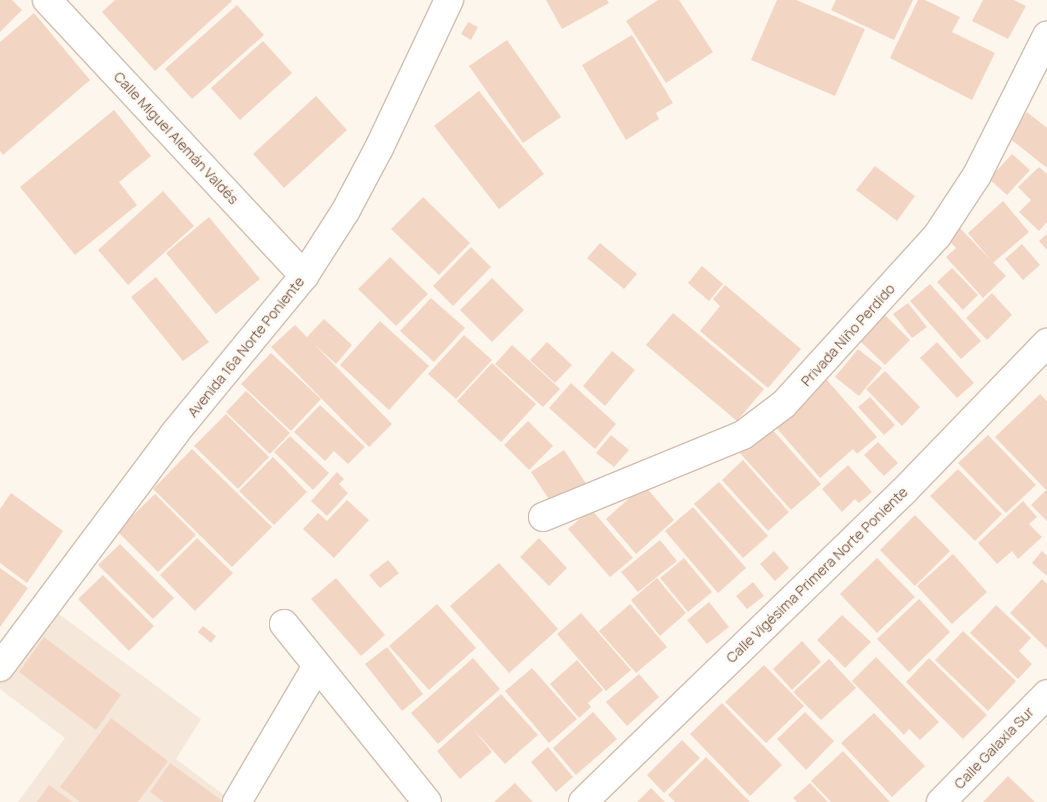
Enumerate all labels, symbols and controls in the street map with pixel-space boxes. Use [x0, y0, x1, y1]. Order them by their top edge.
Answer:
street label: Calle Miguel Alemán Valdés [110, 68, 242, 208]
street label: Avenida 16a Norte Poniente [184, 273, 308, 421]
street label: Privada Niño Perdido [798, 280, 898, 390]
street label: Calle Vigésima Primera Norte Poniente [723, 484, 911, 666]
street label: Calle Galaxia Sur [951, 704, 1037, 792]

